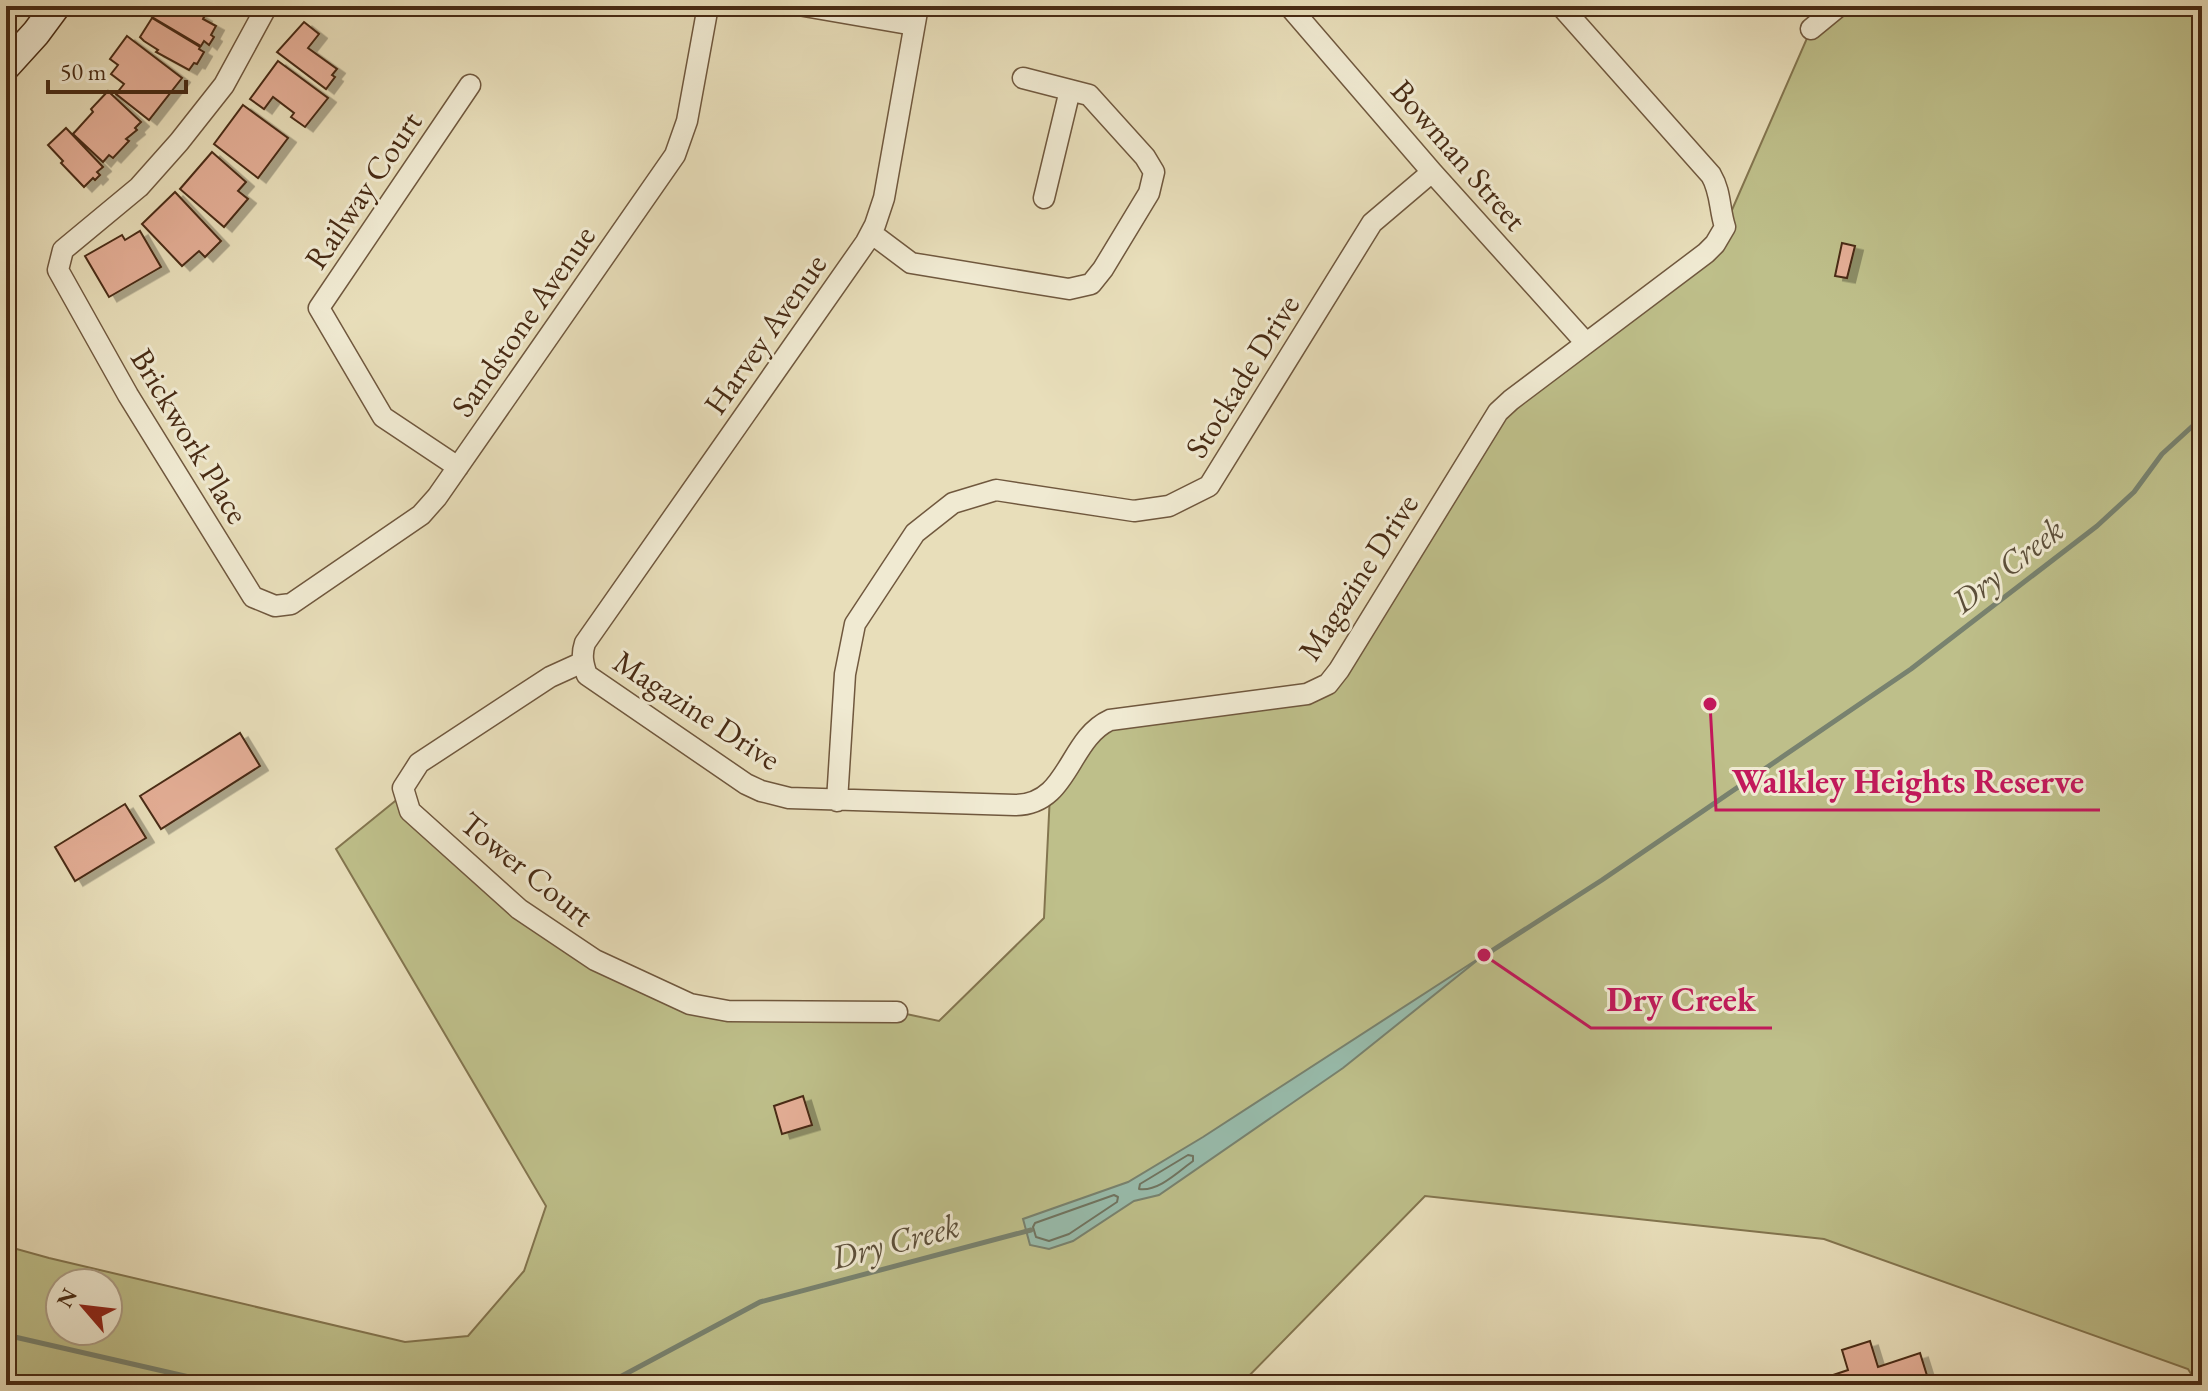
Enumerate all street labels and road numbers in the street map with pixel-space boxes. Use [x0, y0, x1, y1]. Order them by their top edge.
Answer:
street label: Bowman Street [1382, 71, 1536, 239]
street label: Railway Court [295, 103, 431, 277]
street label: Sandstone Avenue [441, 217, 605, 425]
street label: Harvey Avenue [694, 245, 836, 423]
street label: Stockade Drive [1175, 286, 1309, 466]
street label: Brickwork Place [121, 341, 259, 531]
street label: Magazine Drive [1288, 485, 1428, 669]
street label: Magazine Drive [605, 640, 789, 780]
street label: Tower Court [451, 802, 603, 936]

